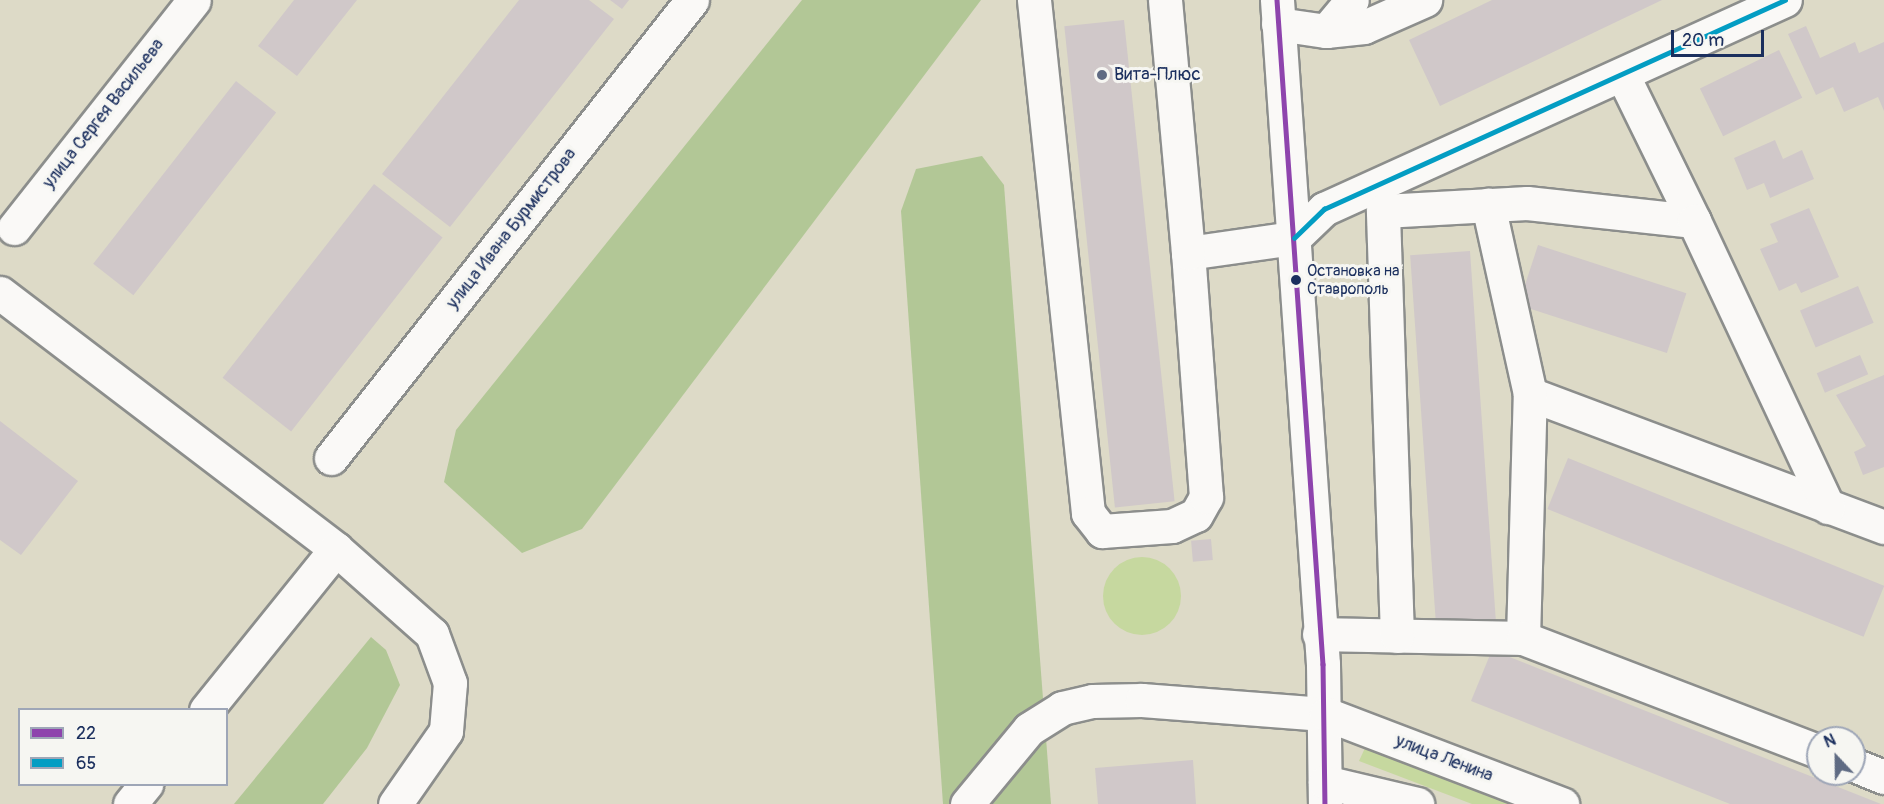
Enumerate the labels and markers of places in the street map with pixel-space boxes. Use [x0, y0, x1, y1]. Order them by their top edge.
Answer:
place label: Вита-Плюс [1114, 64, 1201, 86]
marker: Вита-Плюс [1095, 68, 1109, 82]
place label: Остановка на Ставрополь [1307, 261, 1399, 299]
marker: Остановка на Ставрополь [1290, 274, 1302, 286]

